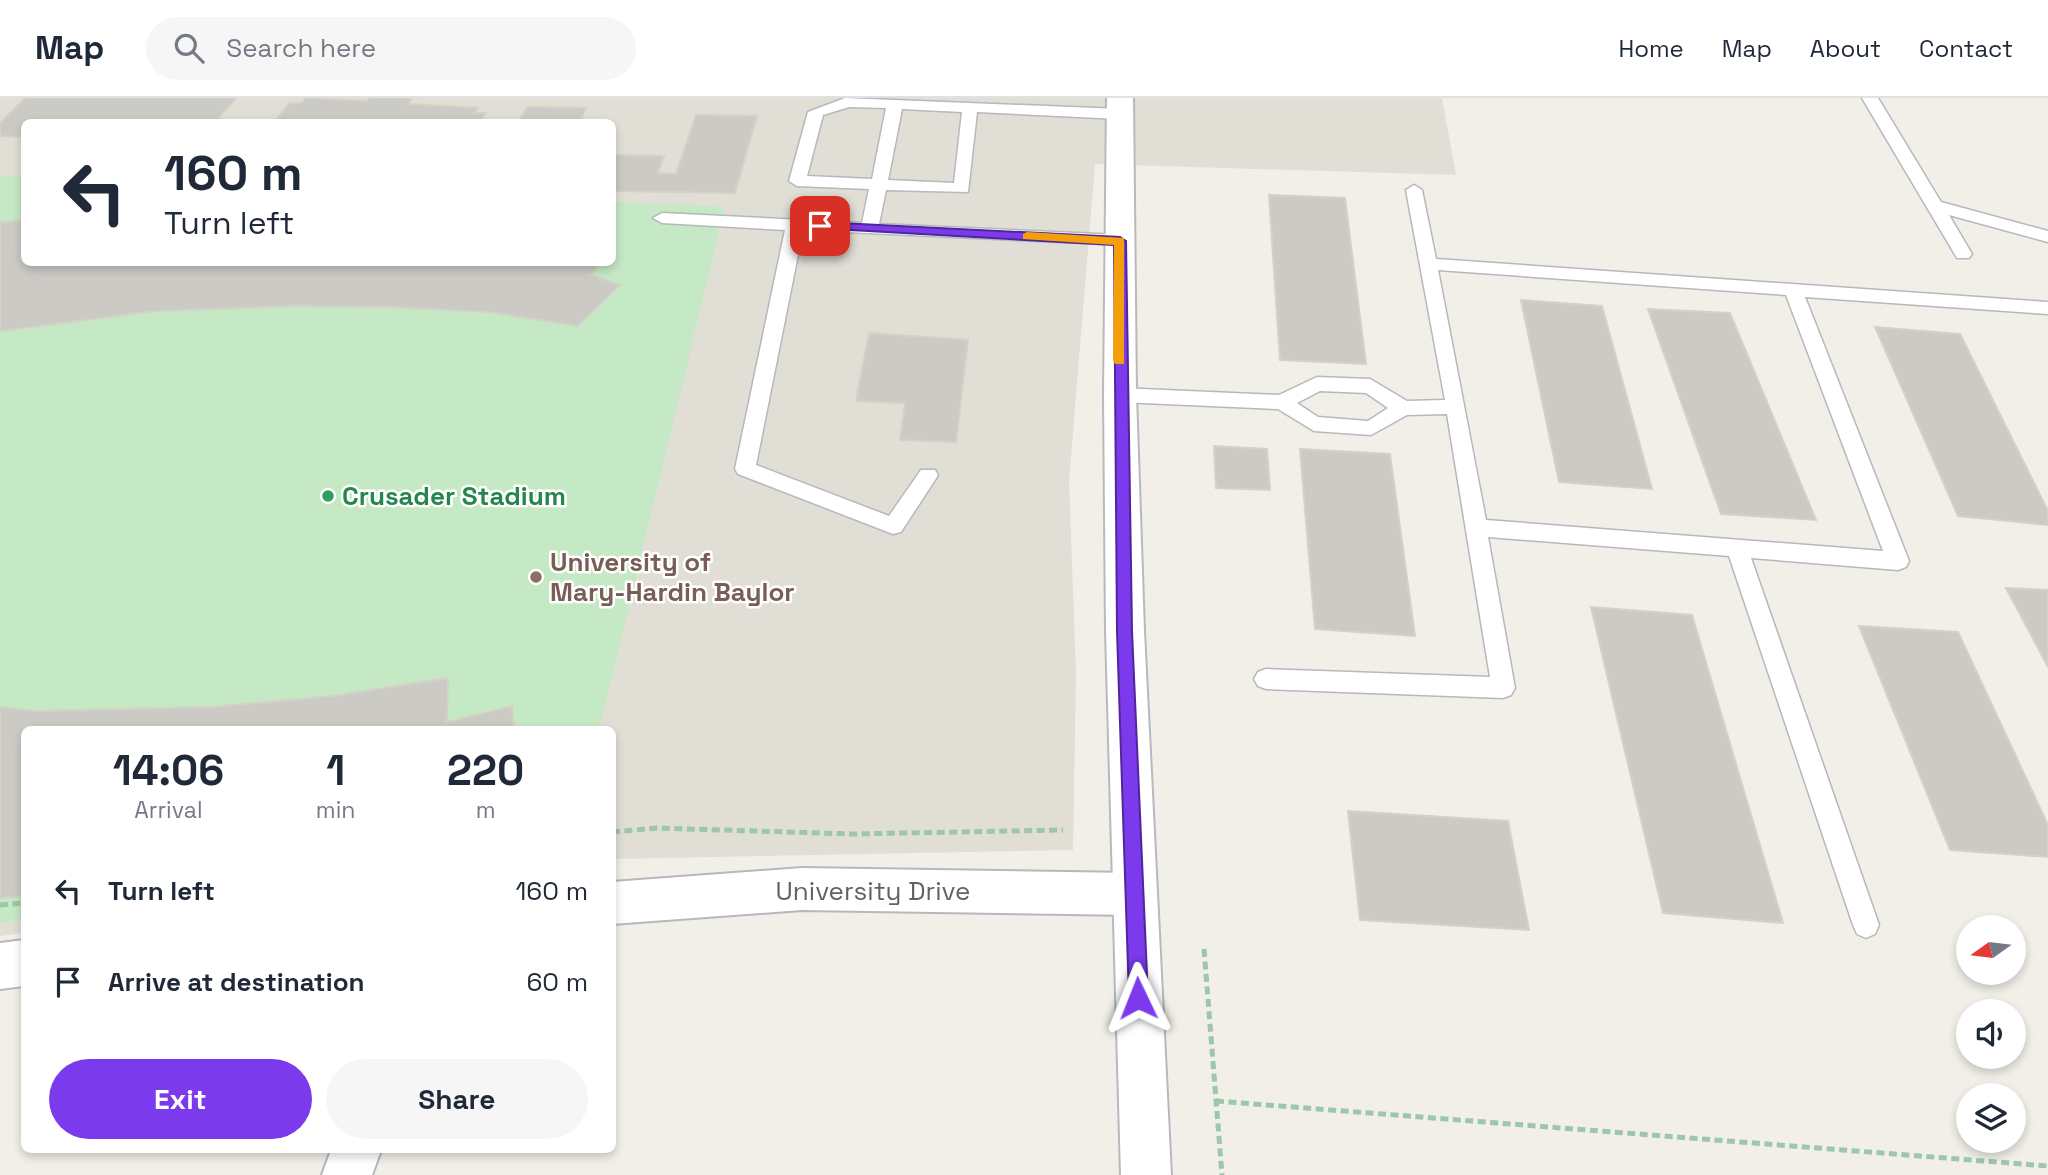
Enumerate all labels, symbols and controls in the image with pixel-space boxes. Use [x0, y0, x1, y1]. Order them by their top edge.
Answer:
search box [146, 17, 636, 80]
text: Map [35, 27, 104, 69]
icon: search [170, 29, 208, 67]
text: Search here [226, 31, 376, 65]
text: Home [1618, 33, 1684, 64]
text: Map [1722, 33, 1772, 64]
text: About [1810, 33, 1881, 64]
text: Contact [1919, 33, 2013, 64]
text: 160 m [164, 142, 302, 204]
icon: left [49, 147, 140, 238]
pin [790, 196, 850, 256]
text: Turn left [164, 203, 294, 243]
icon: arrive [801, 207, 839, 245]
place label: Crusader Stadium [342, 479, 566, 513]
marker: Crusader Stadium [320, 488, 336, 504]
place label: University of Mary-Hardin Baylor [550, 545, 795, 609]
marker: University of Mary-Hardin Baylor [528, 569, 544, 585]
text: 14:06 [113, 744, 224, 797]
text: 1 [326, 744, 345, 797]
text: 220 [447, 744, 524, 797]
text: Arrival [134, 795, 203, 825]
text: min [316, 795, 355, 825]
text: m [476, 795, 496, 825]
icon: left [49, 872, 87, 910]
text: Turn left [108, 874, 215, 908]
text: 160 m [516, 874, 588, 908]
street label: University Drive [776, 874, 970, 908]
north arrow [1956, 915, 2026, 985]
map controls [1956, 915, 2026, 1153]
position arrow [1101, 961, 1175, 1035]
icon: arrive [49, 963, 87, 1001]
text: Arrive at destination [108, 965, 365, 999]
text: 60 m [526, 965, 588, 999]
button: sound [1956, 999, 2026, 1069]
button: Exit [49, 1059, 312, 1139]
button: Share [326, 1059, 588, 1139]
button: layers [1956, 1083, 2026, 1153]

